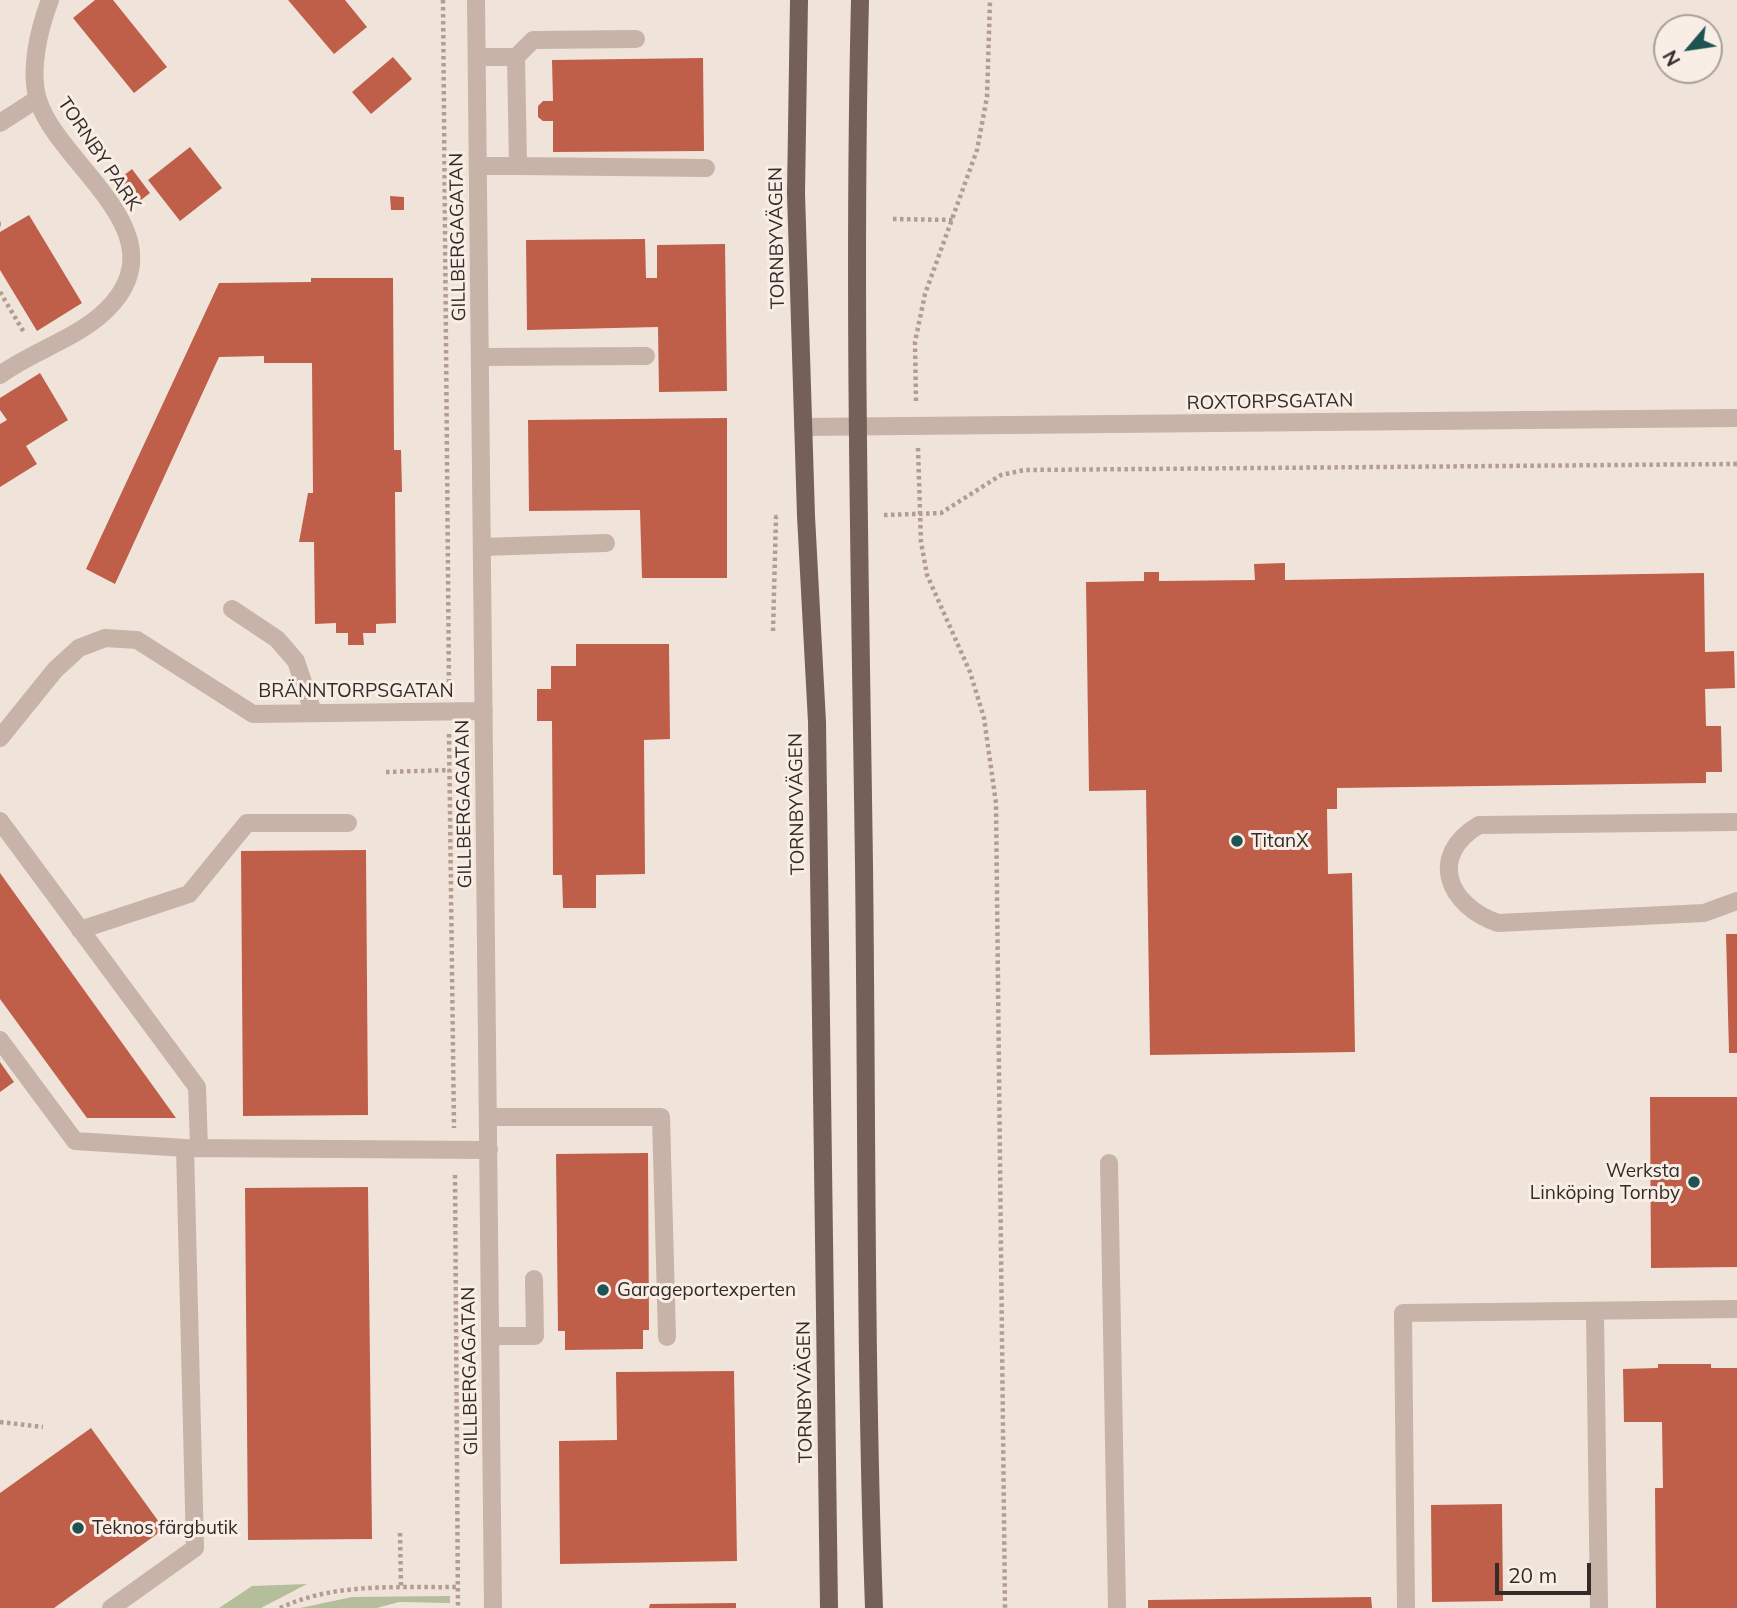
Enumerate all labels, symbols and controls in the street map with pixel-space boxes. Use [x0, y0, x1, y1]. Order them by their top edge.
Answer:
north arrow [1653, 14, 1723, 84]
text: N [1657, 46, 1685, 70]
street label: TORNBY PARK [53, 93, 145, 215]
street label: GILLBERGAGATAN [445, 152, 471, 322]
street label: TORNBYVÄGEN [764, 167, 790, 309]
street label: ROXTORPSGATAN [1186, 389, 1354, 415]
street label: BRÄNNTORPSGATAN [258, 680, 454, 702]
street label: GILLBERGAGATAN [451, 719, 477, 889]
street label: TORNBYVÄGEN [784, 733, 810, 875]
place label: TitanX [1251, 830, 1309, 852]
marker: TitanX [1229, 833, 1245, 849]
place label: Werksta Linköping Tornby [1530, 1160, 1680, 1204]
marker: Werksta Linköping Tornby [1686, 1174, 1702, 1190]
place label: Garageportexperten [617, 1279, 796, 1301]
marker: Garageportexperten [595, 1282, 611, 1298]
street label: GILLBERGAGATAN [457, 1286, 483, 1456]
street label: TORNBYVÄGEN [792, 1321, 818, 1463]
place label: Teknos färgbutik [92, 1517, 238, 1539]
marker: Teknos färgbutik [70, 1520, 86, 1536]
scale bar [1499, 1548, 1595, 1592]
text: 20 m [1508, 1562, 1557, 1588]

